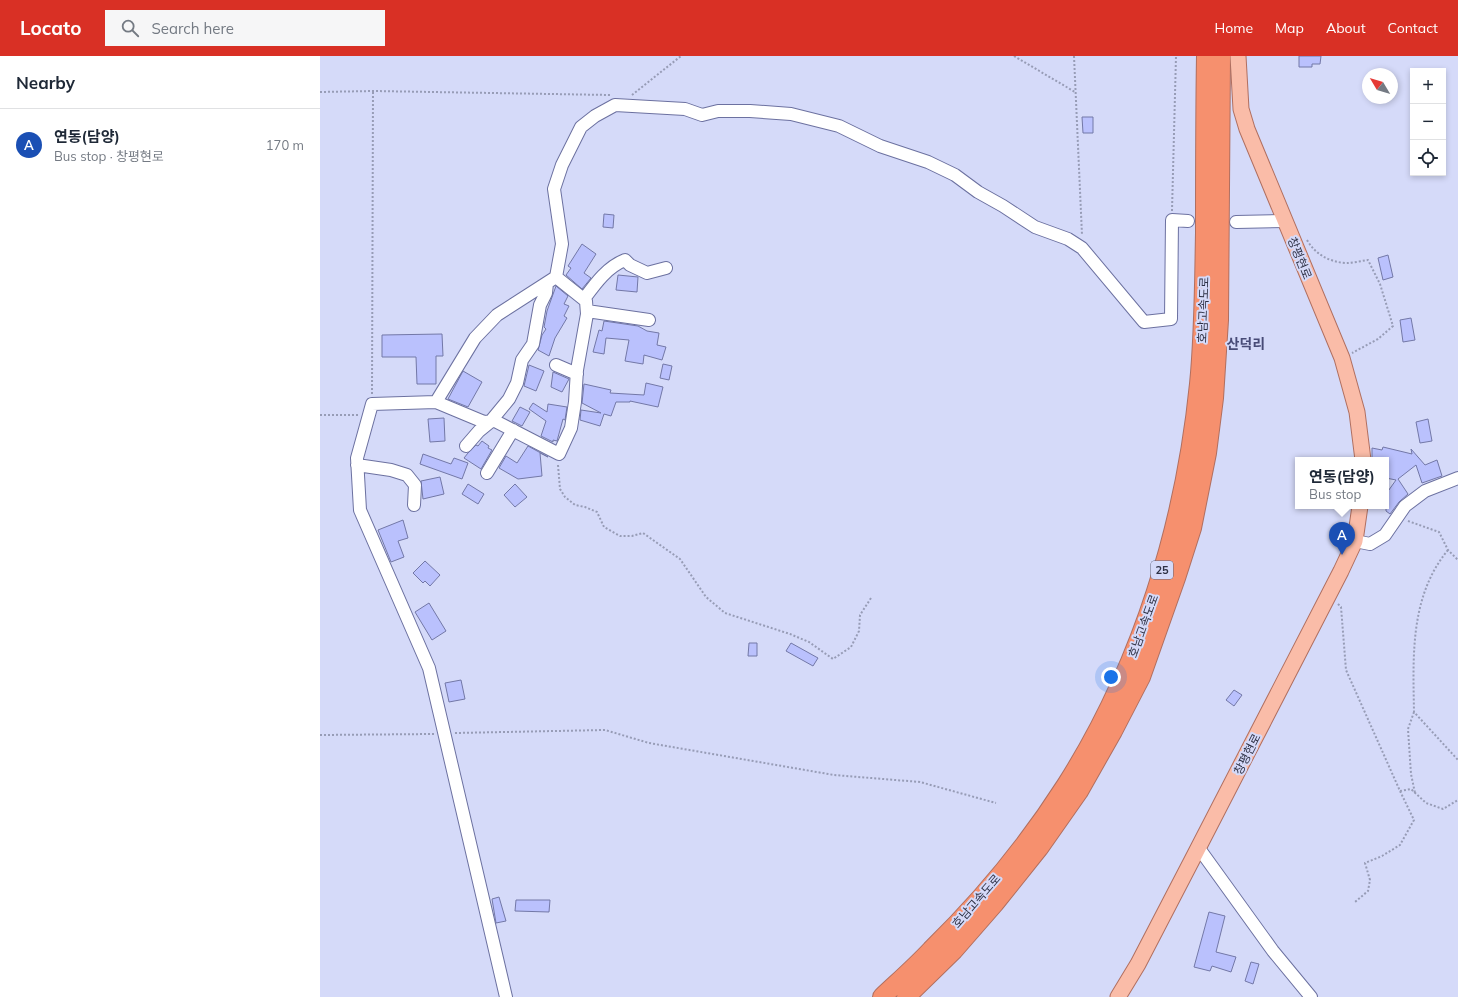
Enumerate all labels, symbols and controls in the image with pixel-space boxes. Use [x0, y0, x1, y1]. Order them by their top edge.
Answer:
search box [105, 10, 385, 46]
text: Locato [20, 16, 81, 40]
icon: search [119, 17, 141, 39]
text: Search here [151, 19, 234, 38]
text: Home [1214, 19, 1253, 37]
text: Map [1275, 19, 1304, 37]
text: About [1326, 19, 1366, 37]
text: Contact [1388, 19, 1438, 37]
north arrow [1362, 68, 1398, 104]
map controls [1410, 68, 1446, 176]
button: + [1410, 68, 1446, 104]
text: Nearby [16, 72, 75, 93]
button: − [1410, 104, 1446, 140]
text: 연동(담양) [54, 127, 120, 146]
text: A [24, 137, 34, 153]
text: 170 m [266, 137, 304, 153]
button: locate [1410, 140, 1446, 176]
text: Bus stop · 창평현로 [54, 148, 164, 164]
street label: 창평현로 [1285, 235, 1315, 281]
street label: 호남고속도로 [1194, 277, 1212, 343]
district label: 산덕리 [1227, 335, 1265, 353]
popup [1295, 457, 1389, 509]
text: 연동(담양) [1309, 467, 1375, 486]
text: Bus stop [1309, 486, 1361, 502]
pin: A [1329, 522, 1355, 555]
road number: 25 [1151, 561, 1173, 579]
street label: 호남고속도로 [1125, 592, 1161, 660]
your location [1101, 667, 1121, 687]
street label: 창평현로 [1230, 731, 1264, 777]
street label: 호남고속도로 [949, 871, 1003, 931]

